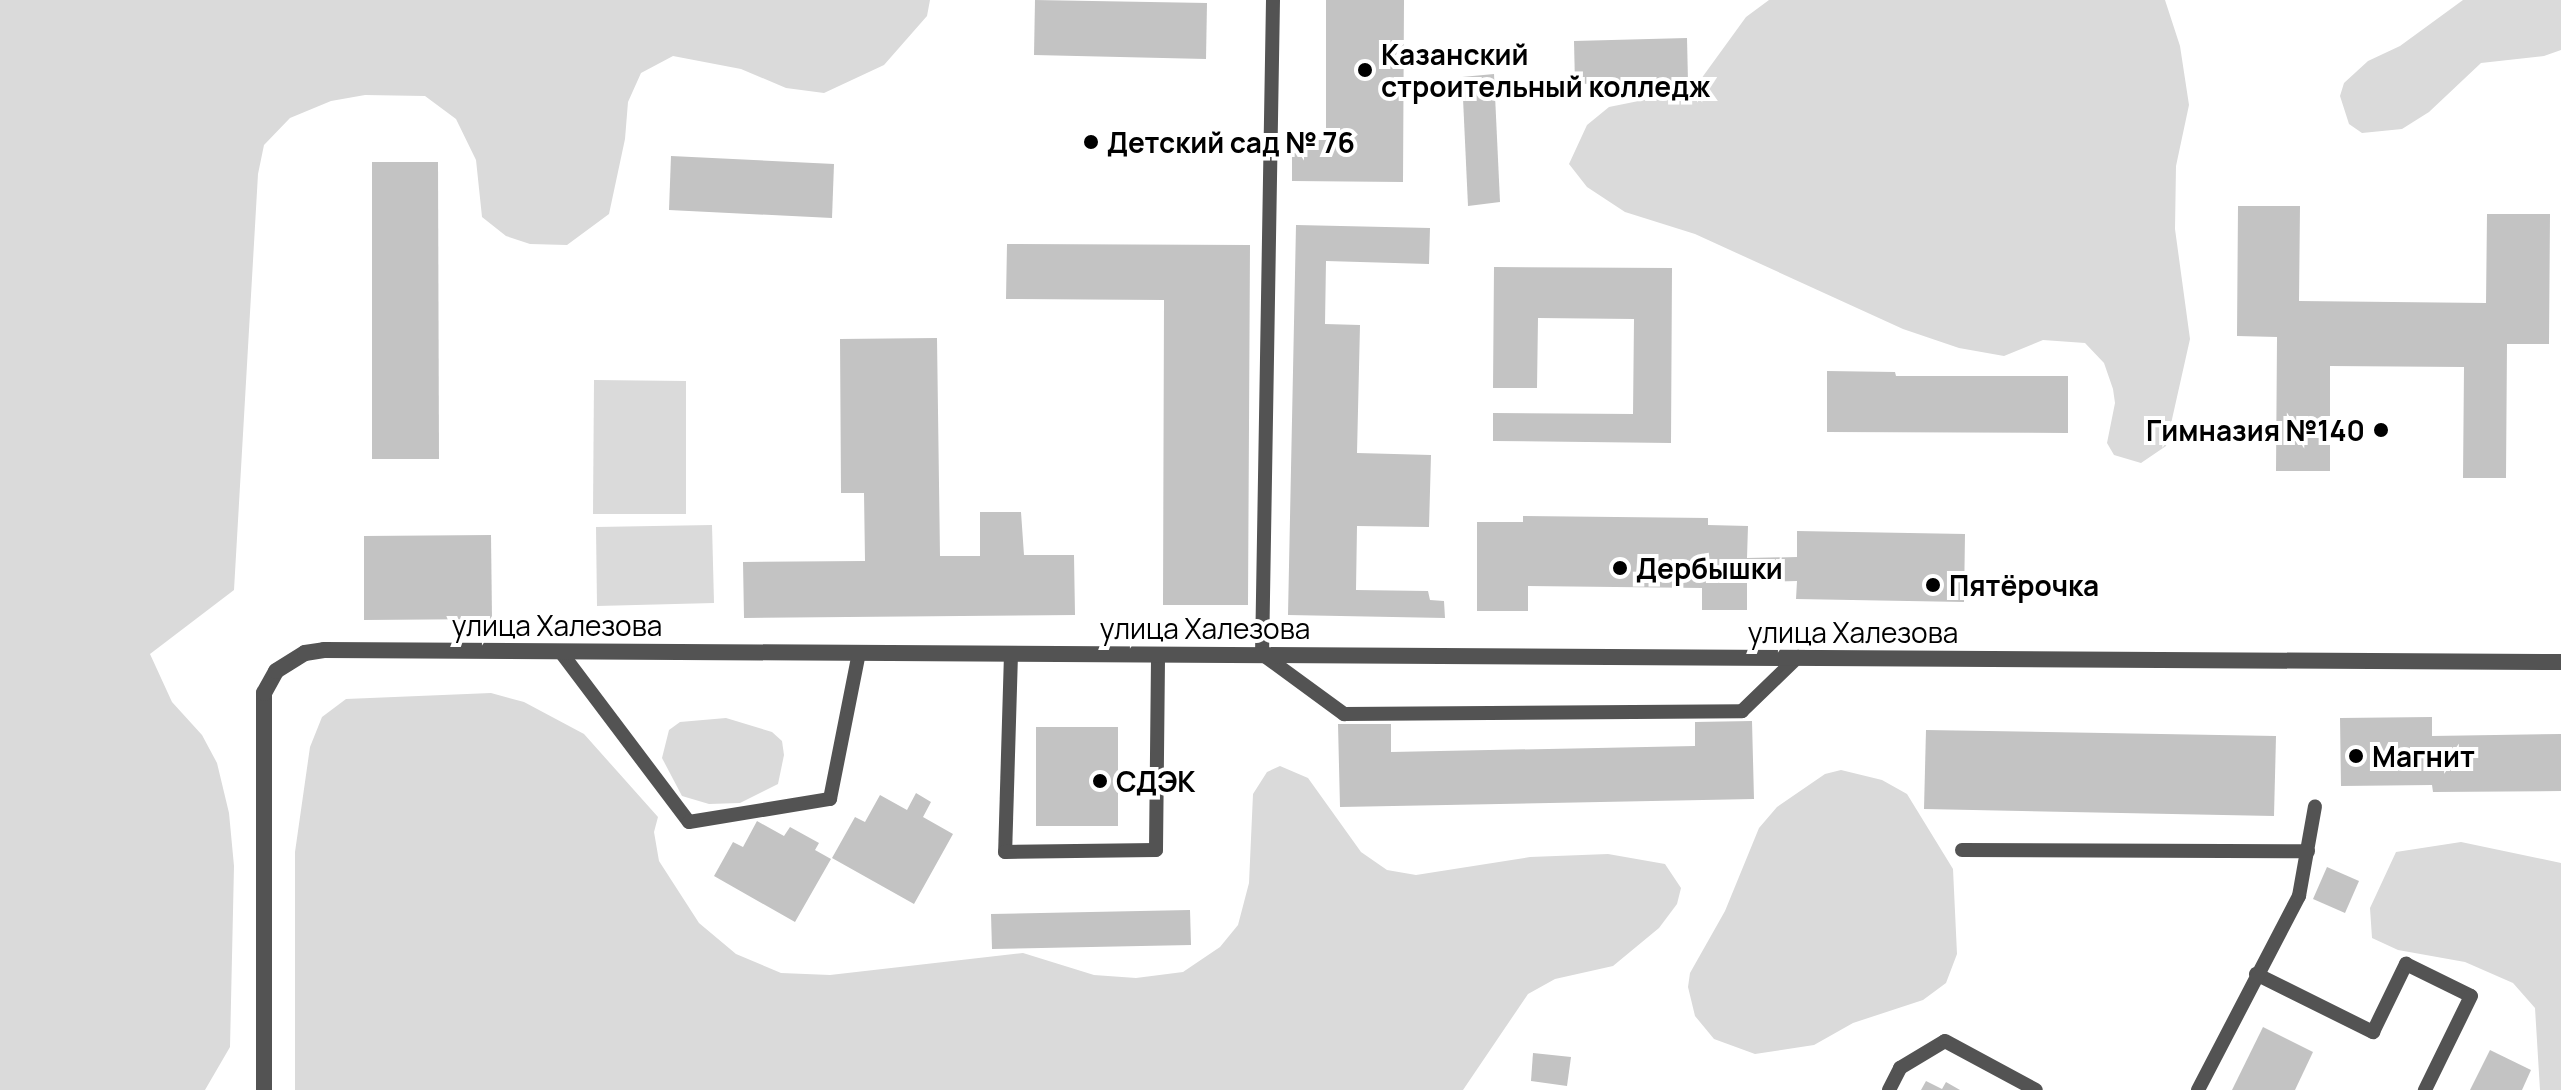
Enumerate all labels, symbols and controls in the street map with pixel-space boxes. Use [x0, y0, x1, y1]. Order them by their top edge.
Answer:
place label: Казанский строительный колледж [1381, 37, 1710, 103]
marker: Казанский строительный колледж [1356, 61, 1374, 79]
place label: Детский сад № 76 [1107, 125, 1355, 159]
marker: Детский сад № 76 [1082, 133, 1100, 151]
place label: Гимназия №140 [2146, 413, 2365, 447]
marker: Гимназия №140 [2372, 421, 2390, 439]
place label: Дербышки [1636, 551, 1783, 585]
marker: Дербышки [1611, 559, 1629, 577]
place label: Пятёрочка [1949, 568, 2099, 602]
marker: Пятёрочка [1924, 576, 1942, 594]
street label: улица Халезова [452, 608, 662, 642]
street label: улица Халезова [1100, 611, 1310, 645]
street label: улица Халезова [1748, 615, 1958, 649]
place label: Магнит [2372, 739, 2475, 773]
marker: Магнит [2347, 747, 2365, 765]
place label: СДЭК [1116, 764, 1195, 798]
marker: СДЭК [1091, 772, 1109, 790]

